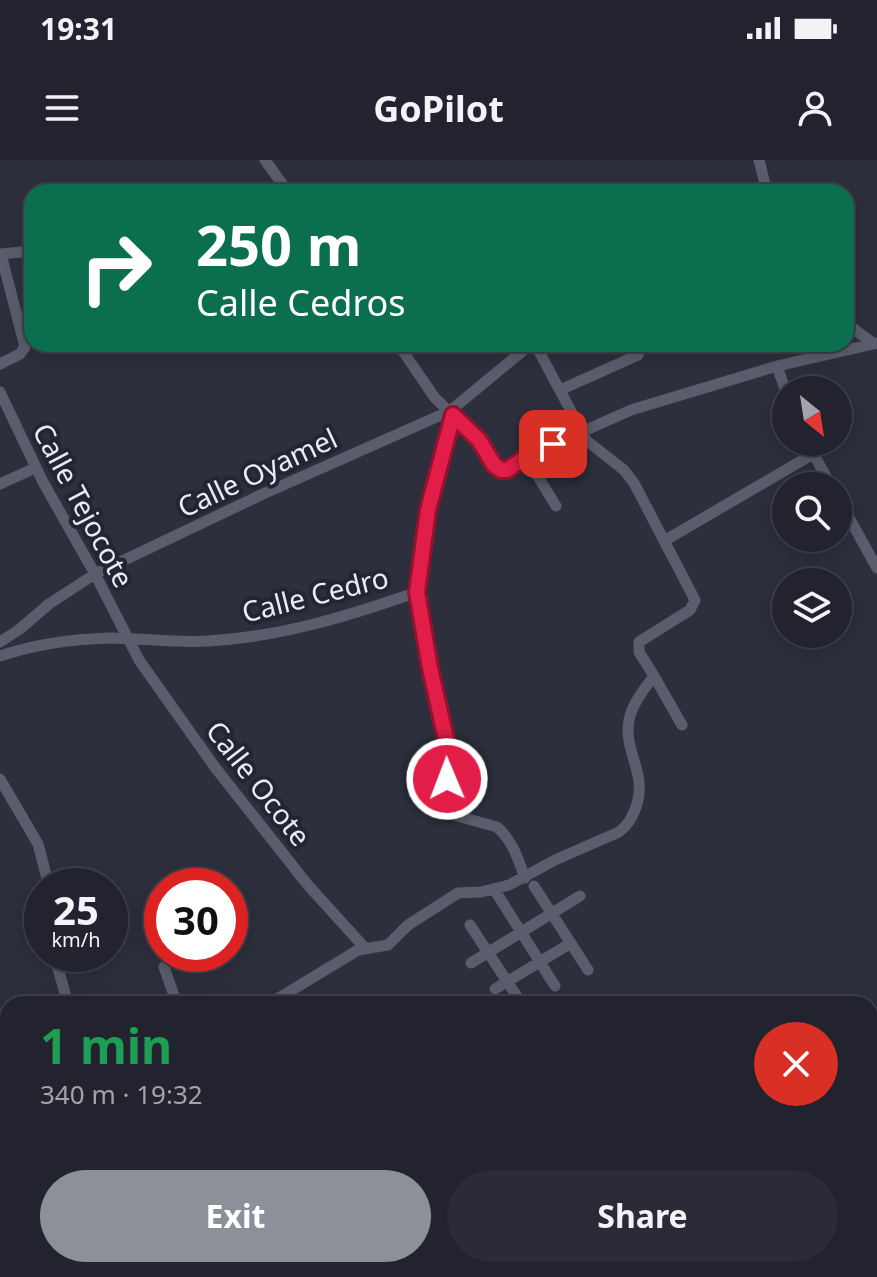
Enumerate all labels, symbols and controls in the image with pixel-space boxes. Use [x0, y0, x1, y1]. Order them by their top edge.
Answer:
text: 19:31 [40, 8, 117, 49]
text: GoPilot [373, 84, 504, 133]
icon: menu [40, 86, 84, 130]
icon: person [793, 86, 837, 130]
text: 250 m [196, 206, 361, 282]
icon: right [64, 216, 168, 320]
text: Calle Cedros [196, 278, 406, 327]
north arrow [772, 376, 852, 456]
map controls [772, 376, 852, 648]
pin [519, 410, 587, 478]
street label: Calle Tejocote [25, 416, 143, 594]
street label: Calle Oyamel [171, 418, 343, 526]
icon: arrive [531, 422, 575, 466]
button: search [772, 472, 852, 552]
street label: Calle Cedro [238, 557, 392, 631]
button: layers [772, 568, 852, 648]
street label: Calle Ocote [198, 713, 320, 853]
position arrow [405, 737, 489, 821]
speed limit sign: 30 [144, 868, 248, 972]
text: 25 [53, 882, 99, 937]
text: km/h [51, 926, 101, 953]
text: 1 min [40, 1013, 172, 1078]
button: close [754, 1022, 838, 1106]
text: 340 m · 19:32 [40, 1076, 203, 1112]
button: Exit [40, 1170, 431, 1262]
button: Share [447, 1170, 838, 1262]

